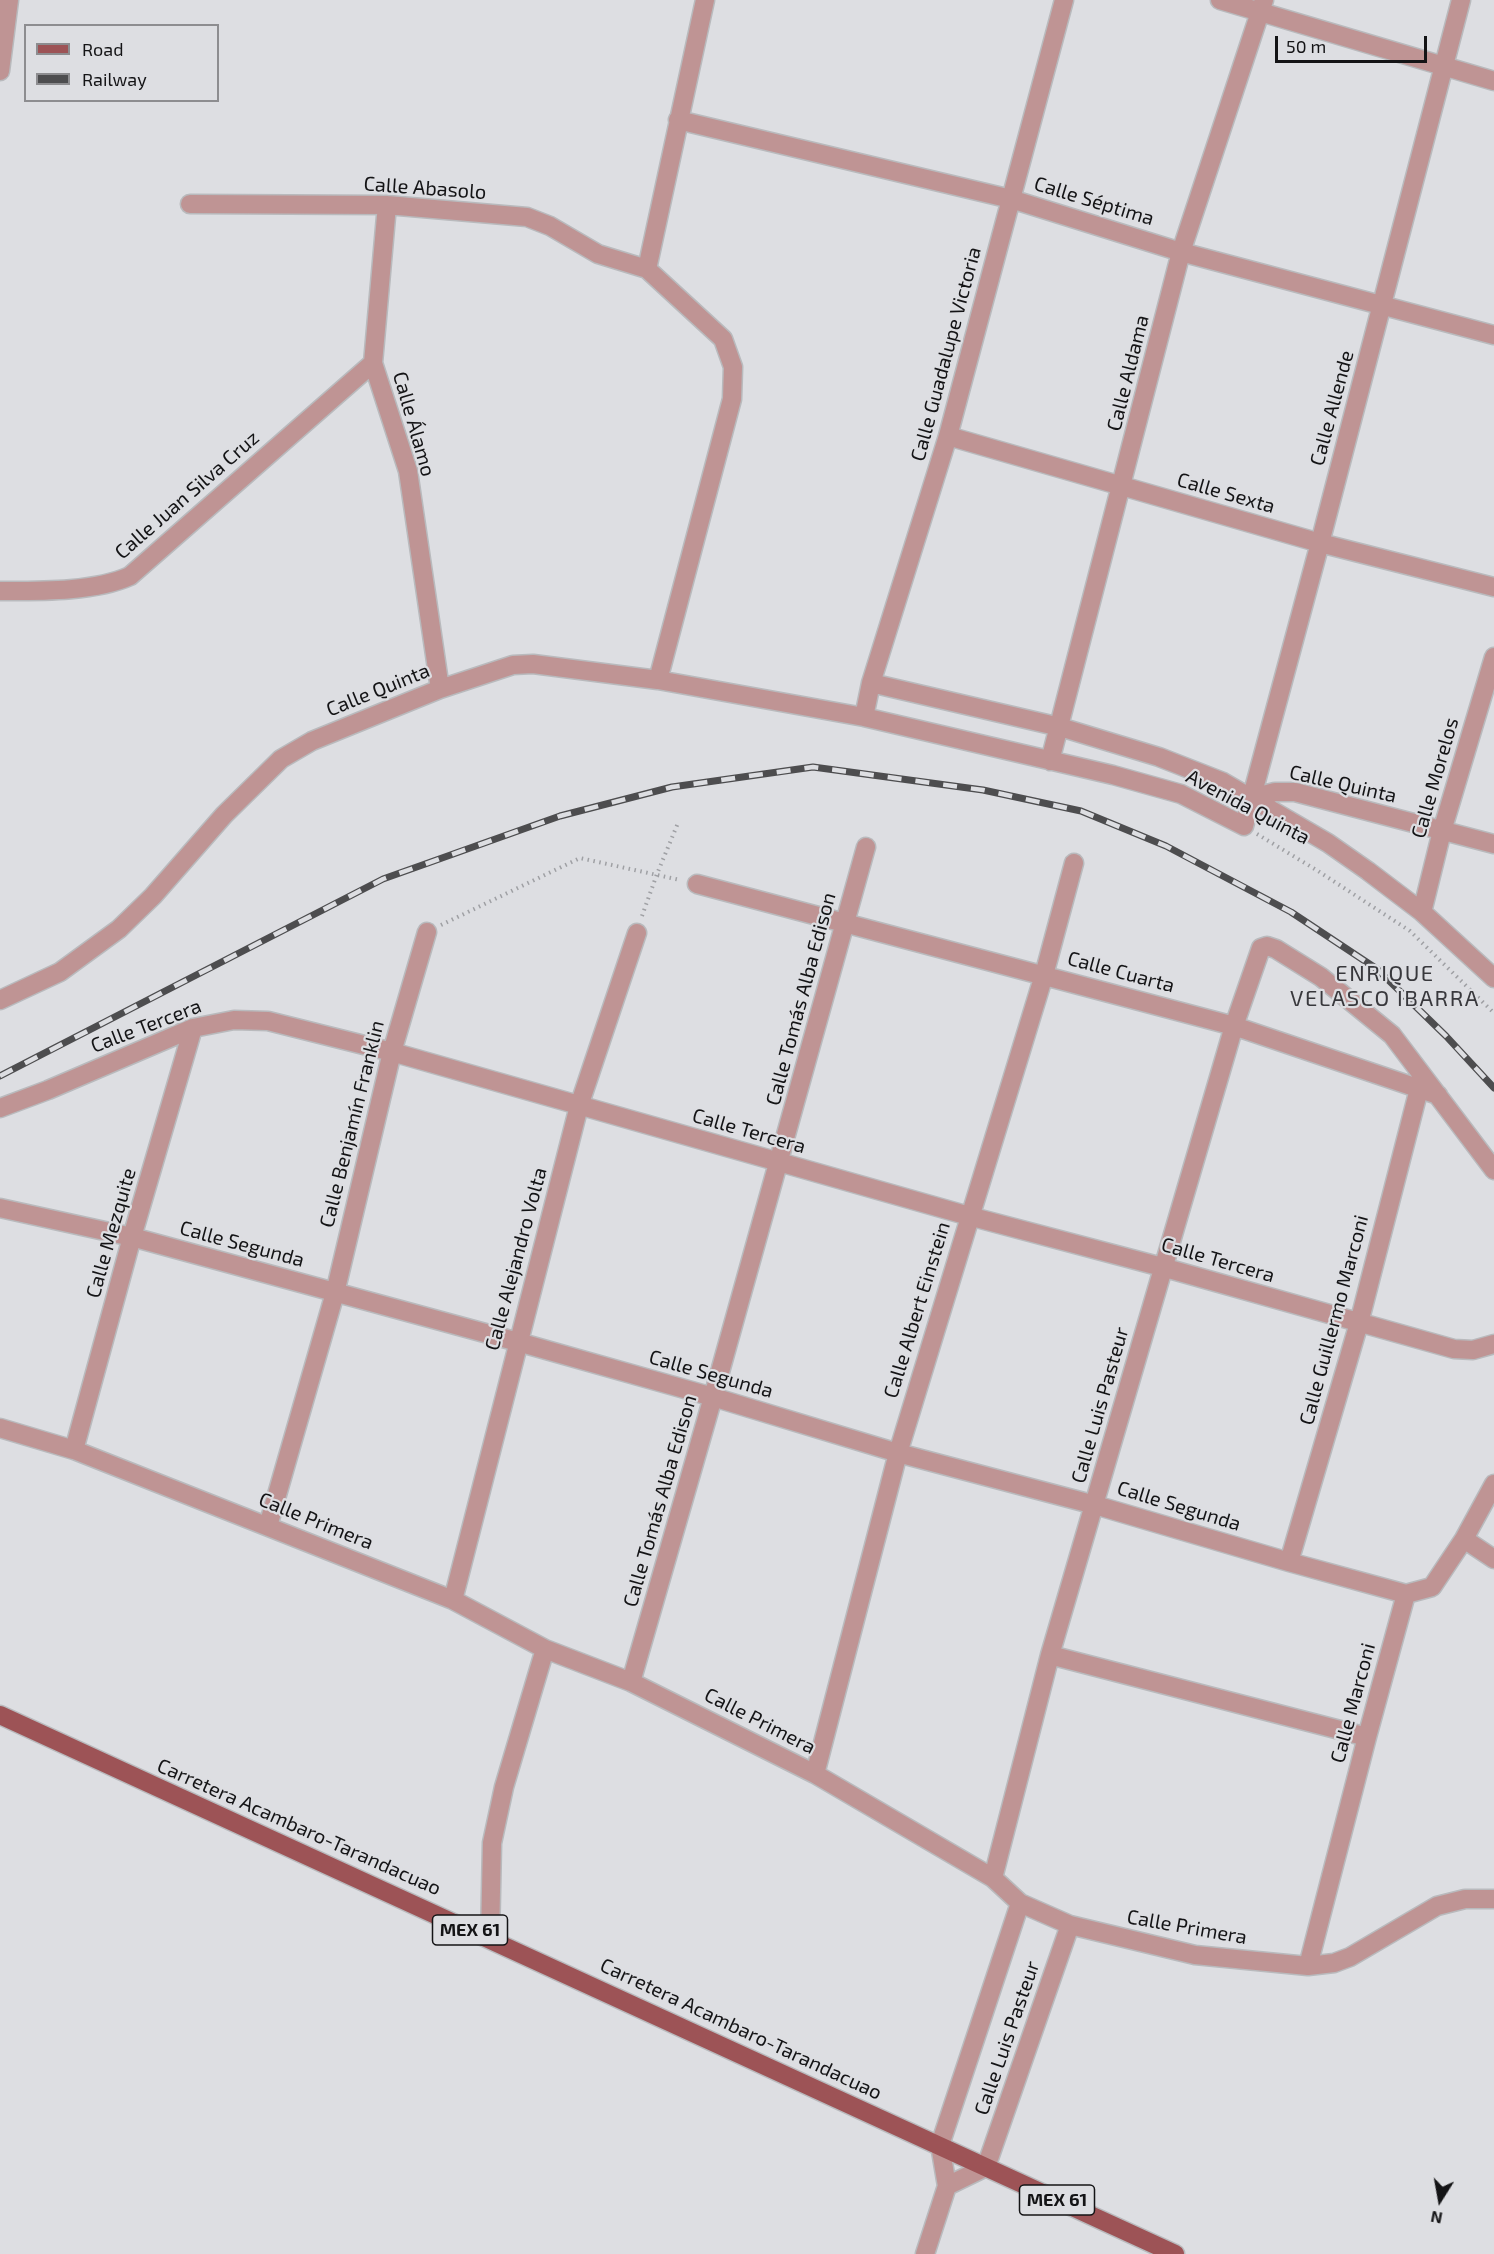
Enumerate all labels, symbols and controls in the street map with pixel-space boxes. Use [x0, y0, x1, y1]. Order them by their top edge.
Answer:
legend [24, 24, 219, 102]
scale bar [1278, 24, 1430, 62]
text: 50 m [1286, 35, 1326, 57]
text: Road [82, 38, 123, 60]
text: Railway [82, 68, 147, 90]
street label: Calle Séptima [1031, 171, 1157, 231]
street label: Calle Abasolo [363, 172, 487, 204]
street label: Calle Guadalupe Victoria [906, 244, 986, 464]
street label: Calle Aldama [1102, 312, 1154, 434]
street label: Calle Allende [1305, 348, 1359, 468]
street label: Calle Álamo [388, 369, 440, 479]
street label: Calle Juan Silva Cruz [110, 426, 264, 564]
street label: Calle Sexta [1174, 468, 1278, 518]
street label: Calle Quinta [323, 658, 433, 722]
street label: Calle Morelos [1406, 715, 1464, 841]
street label: Calle Quinta [1287, 760, 1399, 808]
street label: Avenida Quinta [1182, 764, 1314, 850]
street label: Calle Tomás Alba Edison [761, 890, 841, 1108]
street label: Calle Cuarta [1065, 946, 1177, 998]
district label: ENRIQUE VELASCO IBARRA [1290, 961, 1480, 1012]
street label: Calle Tercera [87, 994, 205, 1058]
street label: Calle Benjamín Franklin [315, 1018, 389, 1230]
street label: Calle Tercera [690, 1103, 808, 1159]
street label: Calle Mezquite [81, 1165, 141, 1301]
street label: Calle Alejandro Volta [480, 1165, 552, 1353]
street label: Calle Guillermo Marconi [1294, 1212, 1374, 1428]
street label: Calle Segunda [177, 1216, 307, 1272]
street label: Calle Albert Einstein [879, 1219, 955, 1401]
street label: Calle Tercera [1159, 1232, 1277, 1288]
street label: Calle Luis Pasteur [1066, 1324, 1134, 1486]
street label: Calle Segunda [646, 1345, 776, 1403]
street label: Calle Tomás Alba Edison [618, 1392, 702, 1610]
street label: Calle Segunda [1114, 1476, 1244, 1536]
street label: Calle Primera [255, 1487, 377, 1555]
street label: Calle Marconi [1325, 1640, 1381, 1766]
street label: Calle Primera [700, 1683, 820, 1759]
street label: Carretera Acambaro-Tarandacuao [153, 1753, 445, 1901]
street label: Calle Primera [1125, 1905, 1249, 1949]
road number: MEX 61 [432, 1915, 508, 1945]
street label: Carretera Acambaro-Tarandacuao [596, 1953, 886, 2105]
street label: Calle Luis Pasteur [969, 1958, 1045, 2118]
north arrow [1410, 2170, 1470, 2230]
road number: MEX 61 [1020, 2185, 1094, 2215]
text: N [1429, 2208, 1444, 2229]

